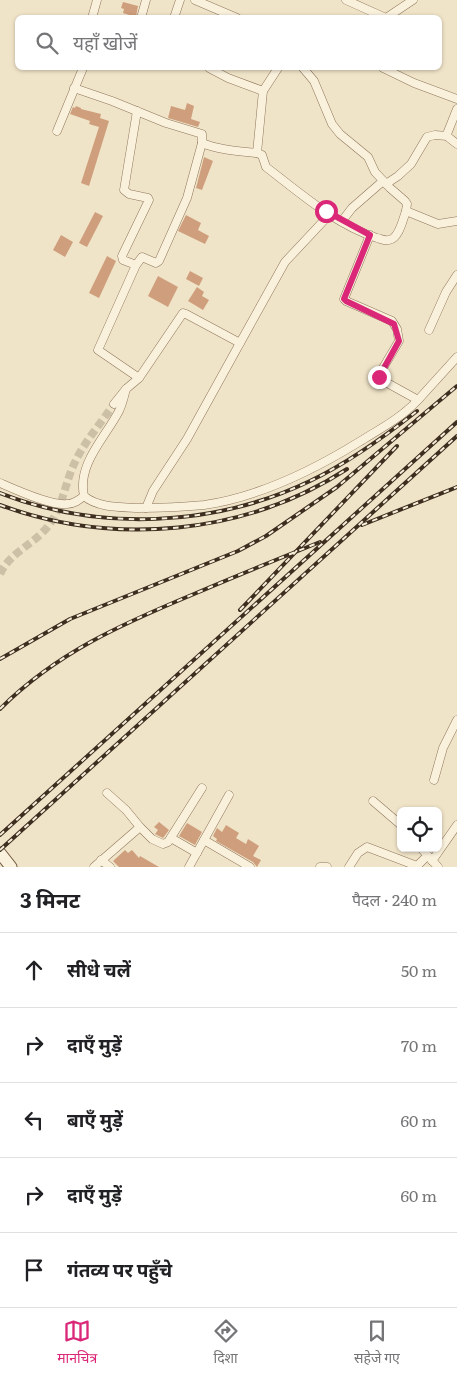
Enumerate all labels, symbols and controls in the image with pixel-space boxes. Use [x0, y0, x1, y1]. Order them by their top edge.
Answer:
search box [15, 15, 442, 70]
text: यहाँ खोजें [73, 28, 137, 56]
icon: search [33, 29, 61, 57]
route start [315, 200, 338, 223]
route end [368, 366, 391, 389]
map controls [397, 807, 442, 852]
button: locate [397, 807, 442, 852]
text: 3 मिनट [20, 883, 80, 914]
text: पैदल · 240 m [352, 887, 437, 911]
text: सीधे चलें [67, 955, 131, 983]
icon: ahead [20, 956, 48, 984]
text: 50 m [401, 958, 437, 982]
text: दाएँ मुड़ें [67, 1030, 122, 1058]
icon: right [20, 1031, 48, 1059]
text: 70 m [401, 1033, 437, 1057]
text: बाएँ मुड़ें [67, 1105, 123, 1133]
icon: left [20, 1106, 48, 1134]
text: 60 m [400, 1108, 437, 1132]
text: दाएँ मुड़ें [67, 1180, 122, 1208]
icon: right [20, 1181, 48, 1209]
text: 60 m [400, 1183, 437, 1207]
text: गंतव्य पर पहुँचे [67, 1255, 172, 1283]
icon: arrive [20, 1256, 48, 1284]
tab: मानचित्र [57, 1317, 97, 1369]
tab: दिशा [212, 1317, 240, 1369]
tab: सहेजे गए [354, 1317, 400, 1369]

